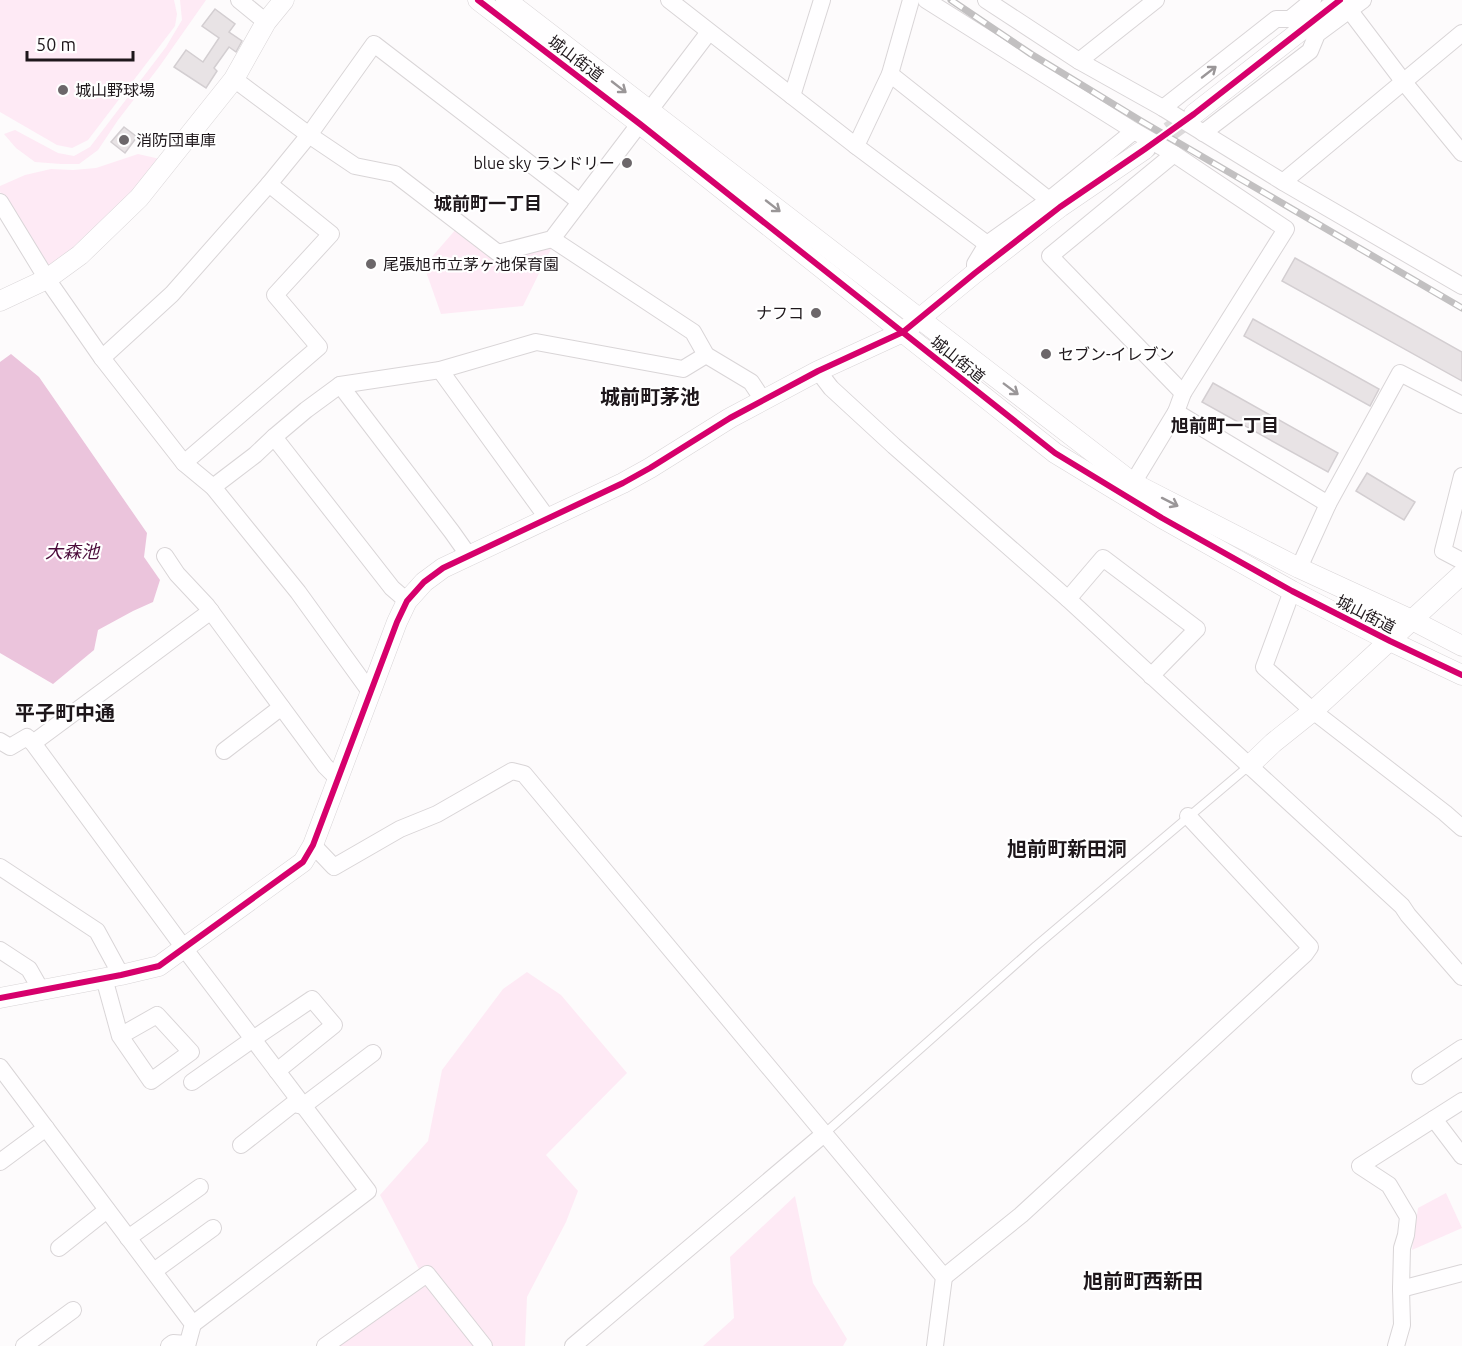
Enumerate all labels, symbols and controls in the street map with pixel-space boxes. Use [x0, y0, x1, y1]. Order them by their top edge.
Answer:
scale bar [27, 24, 134, 62]
street label: 城山街道 [545, 32, 607, 84]
text: 50 m [36, 34, 76, 54]
one-way arrow [1201, 65, 1217, 78]
one-way arrow [611, 80, 627, 93]
place label: 城山野球場 [75, 81, 155, 99]
marker: 城山野球場 [56, 83, 70, 97]
place label: 消防団車庫 [136, 131, 216, 149]
marker: 消防団車庫 [117, 133, 131, 147]
place label: blue sky ランドリー [473, 154, 615, 172]
marker: blue sky ランドリー [620, 156, 634, 170]
district label: 城前町一丁目 [434, 193, 542, 213]
one-way arrow [765, 200, 781, 213]
place label: 尾張旭市立茅ヶ池保育園 [383, 255, 559, 273]
marker: 尾張旭市立茅ヶ池保育園 [364, 257, 378, 271]
place label: ナフコ [756, 304, 804, 322]
marker: ナフコ [809, 306, 823, 320]
street label: 城山街道 [927, 332, 989, 386]
place label: セブン-イレブン [1058, 345, 1175, 363]
marker: セブン-イレブン [1039, 347, 1053, 361]
one-way arrow [1003, 383, 1019, 396]
district label: 城前町茅池 [600, 385, 700, 408]
district label: 旭前町一丁目 [1171, 415, 1279, 435]
one-way arrow [1160, 496, 1178, 508]
water label: 大森池 [45, 541, 101, 561]
street label: 城山街道 [1333, 591, 1399, 637]
district label: 平子町中通 [15, 701, 115, 724]
district label: 旭前町新田洞 [1007, 837, 1127, 860]
district label: 旭前町西新田 [1083, 1269, 1203, 1292]

